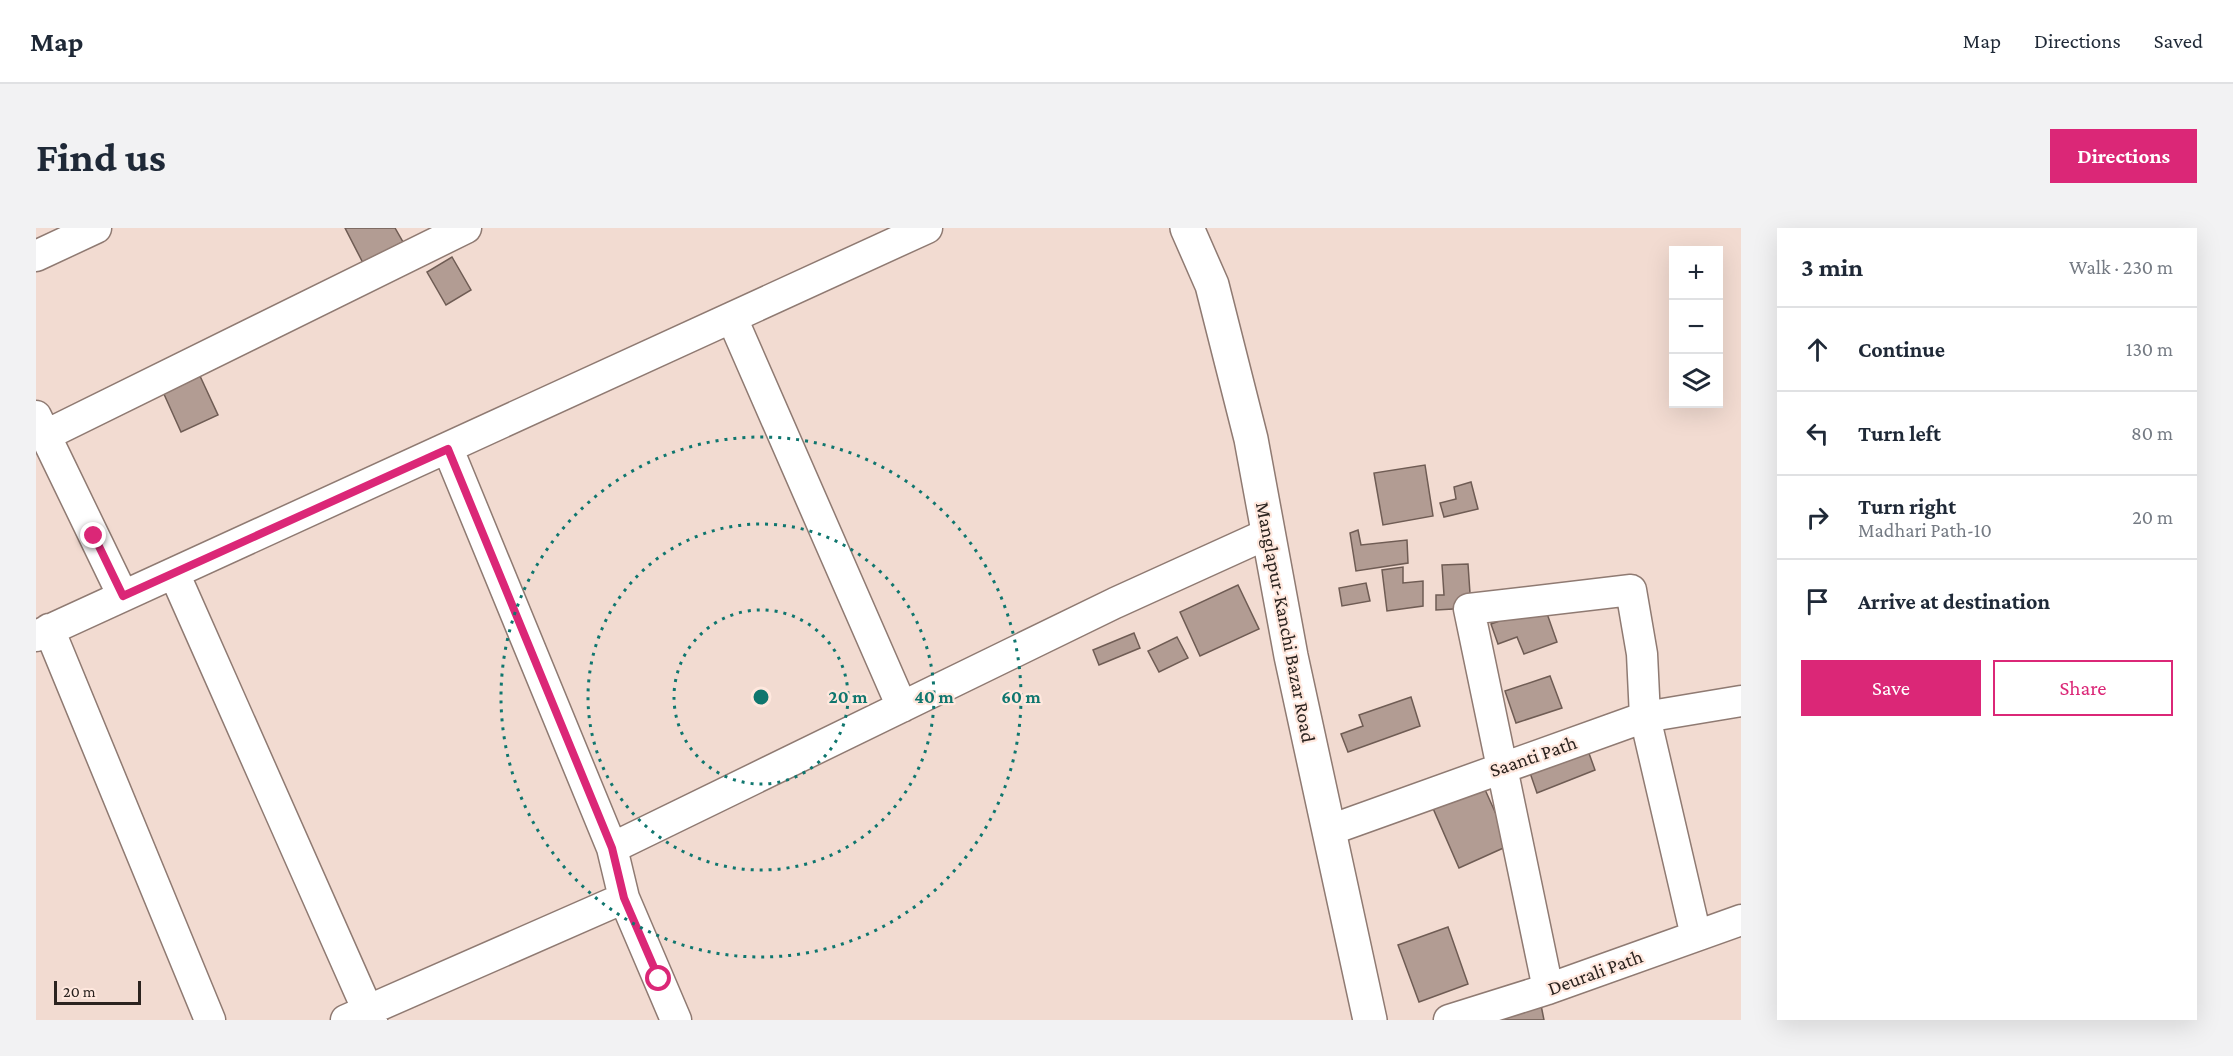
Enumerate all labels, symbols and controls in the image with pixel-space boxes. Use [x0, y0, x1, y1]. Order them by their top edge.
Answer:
text: Map [30, 26, 83, 57]
text: Map [1963, 29, 2001, 53]
text: Directions [2034, 29, 2121, 53]
text: Saved [2154, 29, 2203, 53]
button: Directions [2050, 129, 2197, 183]
text: Find us [36, 133, 166, 180]
map controls [1669, 246, 1723, 408]
button: + [1669, 246, 1723, 300]
text: 3 min [1801, 253, 1863, 282]
text: Walk · 230 m [2069, 256, 2173, 278]
button: − [1669, 300, 1723, 354]
icon: ahead [1801, 333, 1834, 366]
text: Continue [1858, 337, 1945, 362]
text: 130 m [2126, 338, 2173, 360]
button: layers [1669, 354, 1723, 408]
icon: left [1801, 417, 1834, 450]
text: Turn left [1858, 421, 1941, 446]
text: 80 m [2131, 422, 2173, 444]
text: Turn right [1858, 494, 1956, 519]
street label: Manglapur-Kanchi Bazar Road [1251, 500, 1320, 745]
icon: right [1801, 501, 1834, 534]
text: 20 m [2132, 506, 2173, 528]
text: Madhari Path-10 [1858, 519, 1992, 541]
route end [80, 522, 106, 548]
icon: arrive [1801, 585, 1834, 618]
text: Arrive at destination [1858, 589, 2050, 614]
button: Save [1801, 660, 1981, 716]
button: Share [1993, 660, 2173, 716]
centre of rings [751, 687, 771, 707]
text: 20 m [829, 687, 868, 707]
text: 40 m [914, 687, 954, 707]
text: 60 m [1001, 687, 1041, 707]
street label: Saanti Path [1487, 731, 1580, 781]
street label: Deurali Path [1545, 945, 1646, 999]
route start [645, 965, 671, 991]
scale bar [54, 978, 141, 1006]
text: 20 m [63, 983, 96, 1000]

